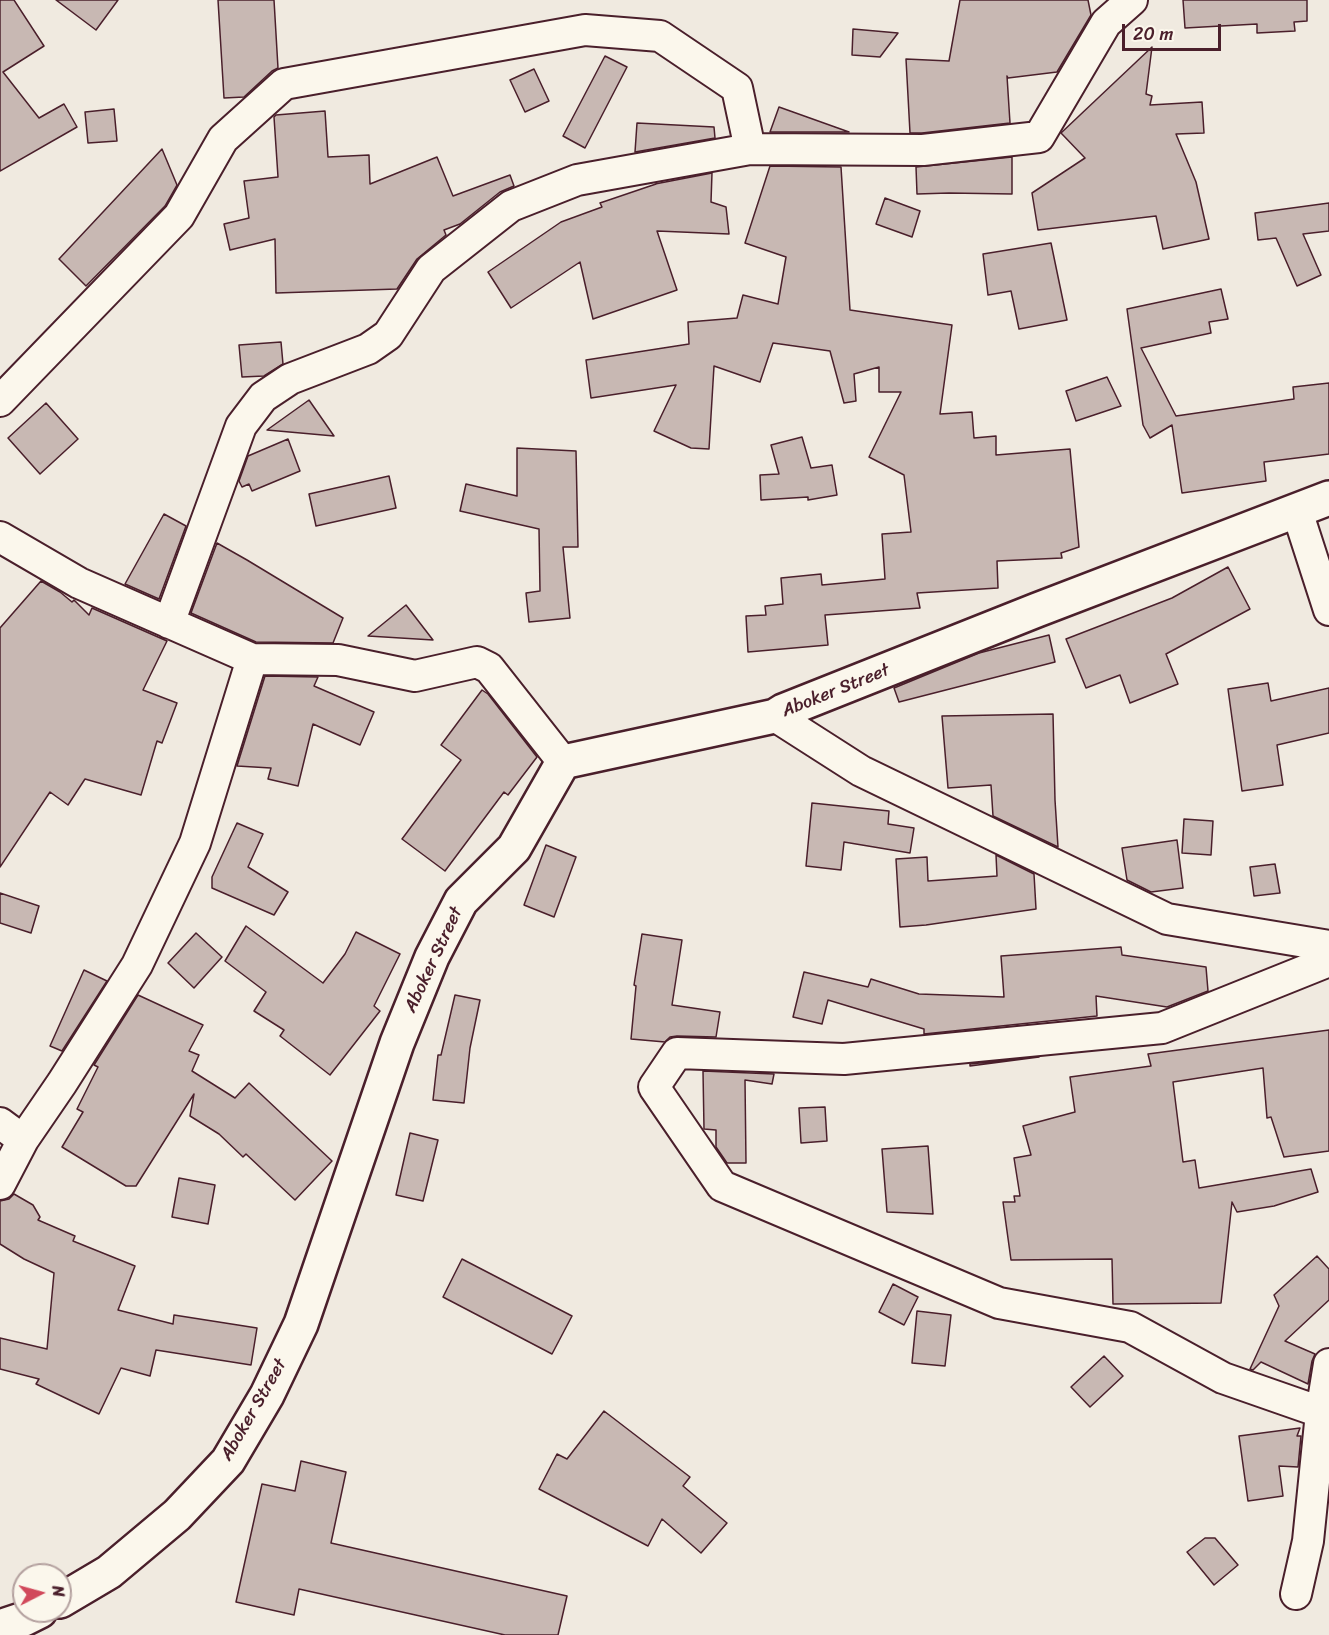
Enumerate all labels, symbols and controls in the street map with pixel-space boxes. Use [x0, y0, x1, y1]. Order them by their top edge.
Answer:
scale bar [1125, 12, 1224, 50]
text: 20 m [1133, 18, 1173, 50]
street label: Aboker Street [779, 660, 893, 722]
street label: Aboker Street [400, 904, 468, 1016]
street label: Aboker Street [216, 1355, 292, 1465]
north arrow [12, 1563, 72, 1623]
text: N [43, 1584, 73, 1598]

